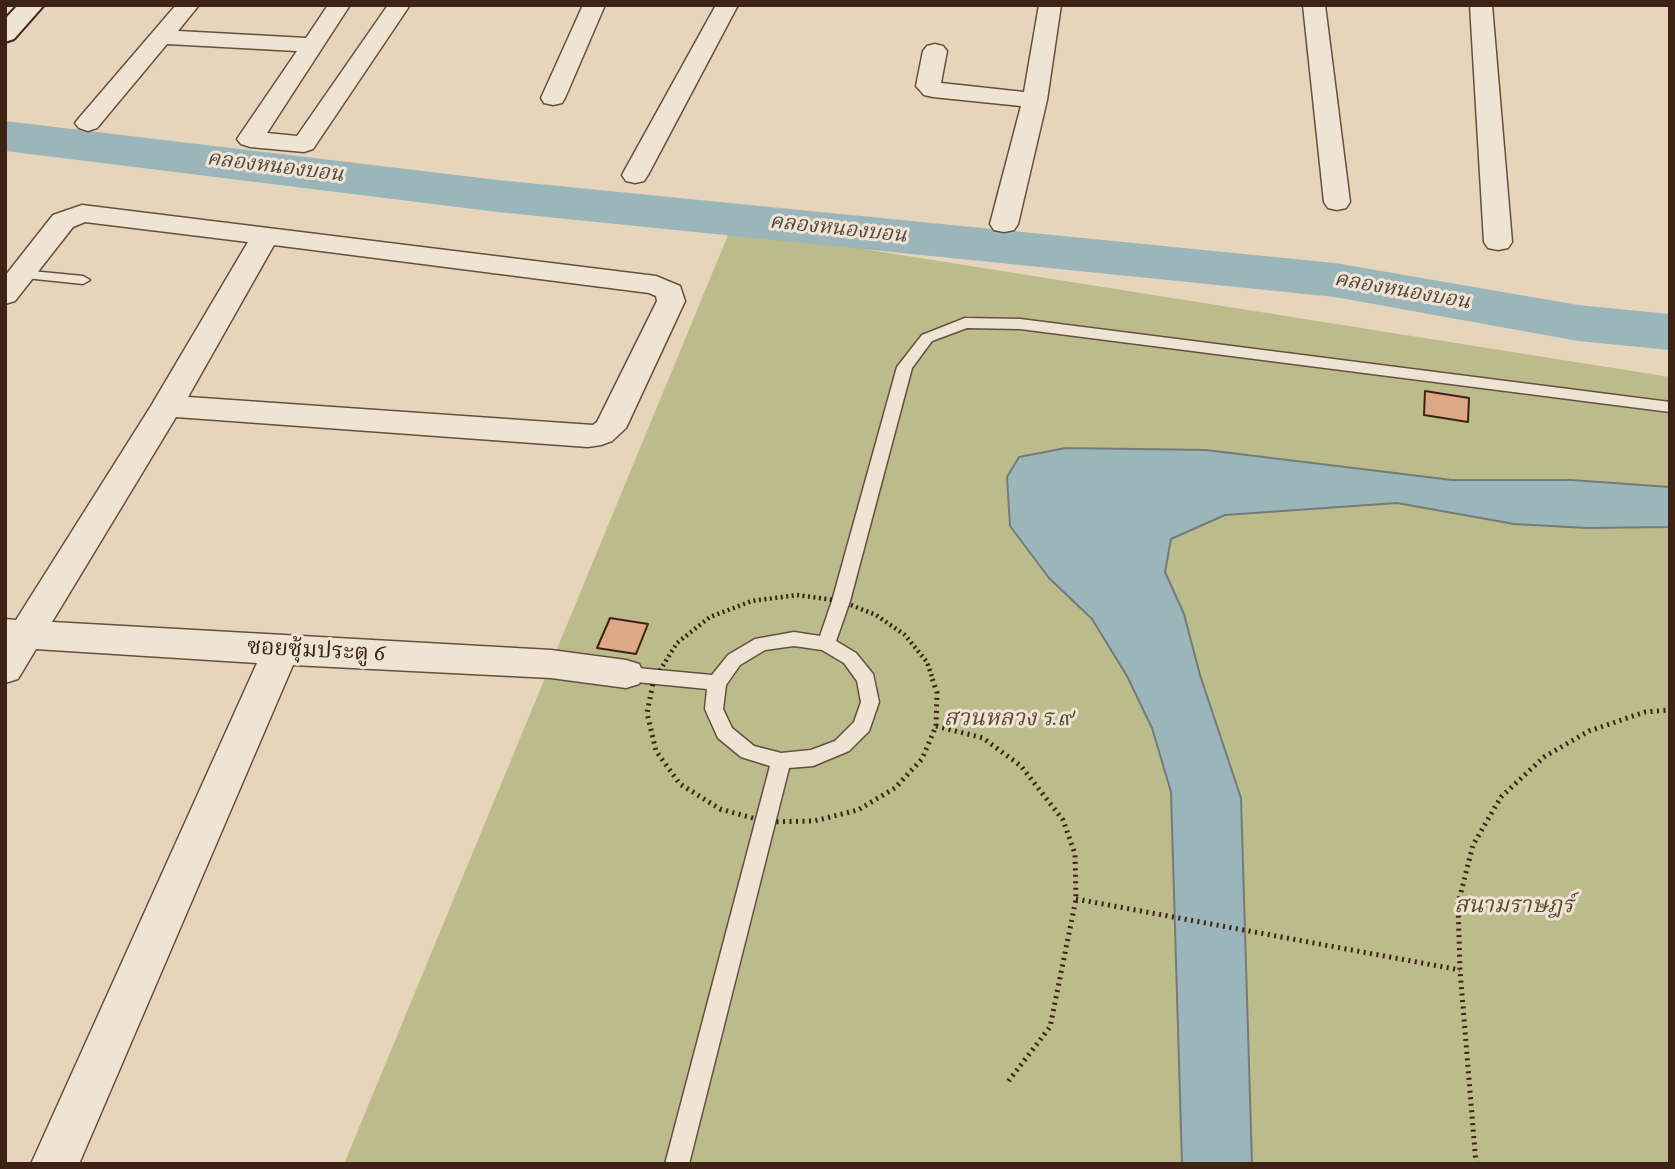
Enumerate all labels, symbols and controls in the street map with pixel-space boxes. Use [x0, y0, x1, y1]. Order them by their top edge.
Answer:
water label: คลองหนองบอน [205, 147, 345, 189]
water label: คลองหนองบอน [768, 210, 908, 250]
water label: คลองหนองบอน [1332, 268, 1472, 316]
street label: ซอยซุ้มประตู 6 [246, 635, 386, 669]
park label: สวนหลวง ร.๙ [944, 706, 1072, 734]
park label: สนามราษฎร์ [1454, 893, 1574, 921]

